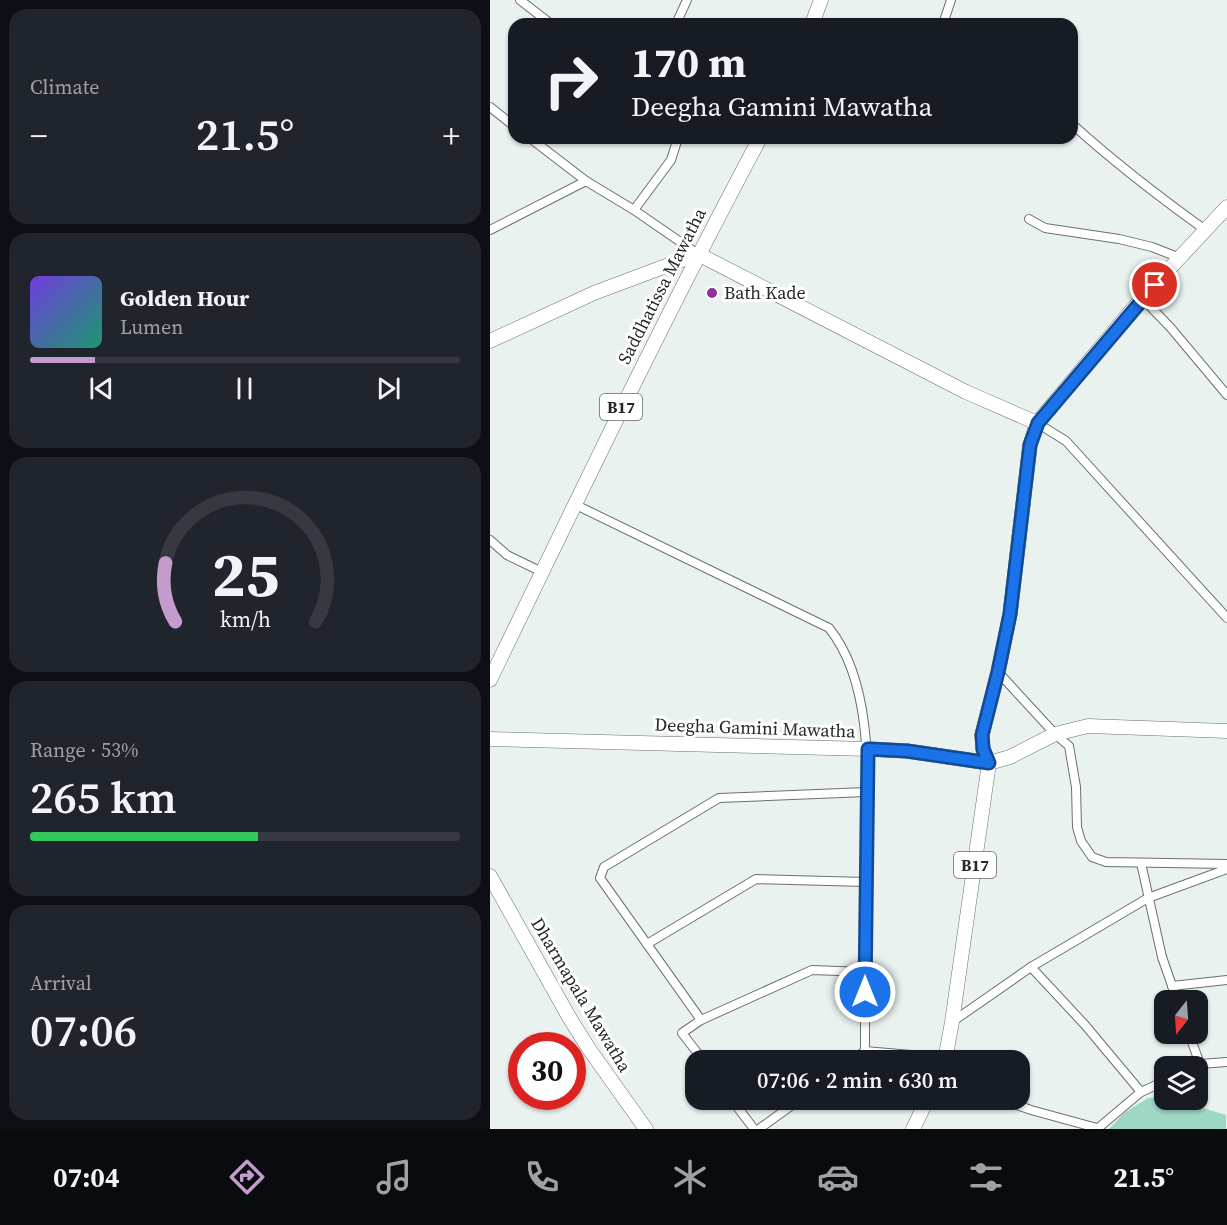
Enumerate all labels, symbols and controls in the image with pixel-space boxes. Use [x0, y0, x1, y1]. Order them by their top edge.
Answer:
text: 170 m [631, 33, 746, 91]
icon: right [532, 42, 610, 120]
text: Climate [30, 73, 99, 101]
text: Deegha Gamini Mawatha [631, 88, 932, 125]
text: 21.5° [196, 103, 294, 165]
text: − [30, 113, 48, 158]
text: + [443, 113, 460, 158]
street label: Saddhatissa Mawatha [611, 203, 712, 368]
pin [1129, 259, 1180, 310]
icon: arrive [1138, 268, 1171, 301]
place label: Bath Kade [724, 280, 806, 305]
text: Golden Hour [120, 283, 249, 313]
marker: Bath Kade [705, 286, 719, 300]
text: Lumen [120, 313, 183, 341]
icon: previous [85, 372, 118, 405]
icon: pause [228, 372, 261, 405]
icon: next [372, 372, 405, 405]
road number: B17 [600, 394, 642, 420]
text: 25 [211, 531, 279, 617]
text: km/h [219, 605, 271, 634]
street label: Deegha Gamini Mawatha [654, 712, 857, 744]
text: Range · 53% [30, 736, 139, 764]
text: 265 km [30, 766, 177, 828]
road number: B17 [954, 852, 996, 878]
street label: Dharmapala Mawatha [525, 913, 638, 1078]
position arrow [833, 960, 897, 1024]
text: Arrival [30, 969, 92, 997]
north arrow [1154, 990, 1208, 1044]
map controls [1154, 990, 1208, 1110]
text: 07:06 [30, 999, 137, 1061]
speed limit sign: 30 [508, 1032, 586, 1110]
button: layers [1154, 1056, 1208, 1110]
text: 07:06 · 2 min · 630 m [757, 1065, 958, 1095]
icon: directions [226, 1156, 268, 1198]
icon: music [373, 1156, 415, 1198]
icon: phone [521, 1156, 563, 1198]
icon: climate [669, 1156, 711, 1198]
icon: car [817, 1156, 859, 1198]
icon: filters [965, 1156, 1007, 1198]
text: 07:04 [53, 1159, 120, 1196]
text: 21.5° [1113, 1159, 1174, 1196]

